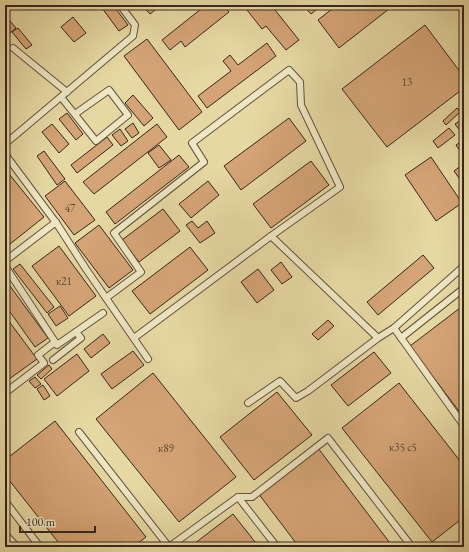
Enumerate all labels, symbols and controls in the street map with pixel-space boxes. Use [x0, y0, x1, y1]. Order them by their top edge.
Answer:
house number: 13 [402, 75, 412, 89]
house number: 47 [65, 201, 76, 215]
house number: к21 [56, 274, 72, 288]
house number: к35 с5 [389, 440, 417, 454]
house number: к89 [158, 441, 175, 455]
scale bar [20, 508, 95, 534]
text: 100 m [26, 514, 56, 530]

